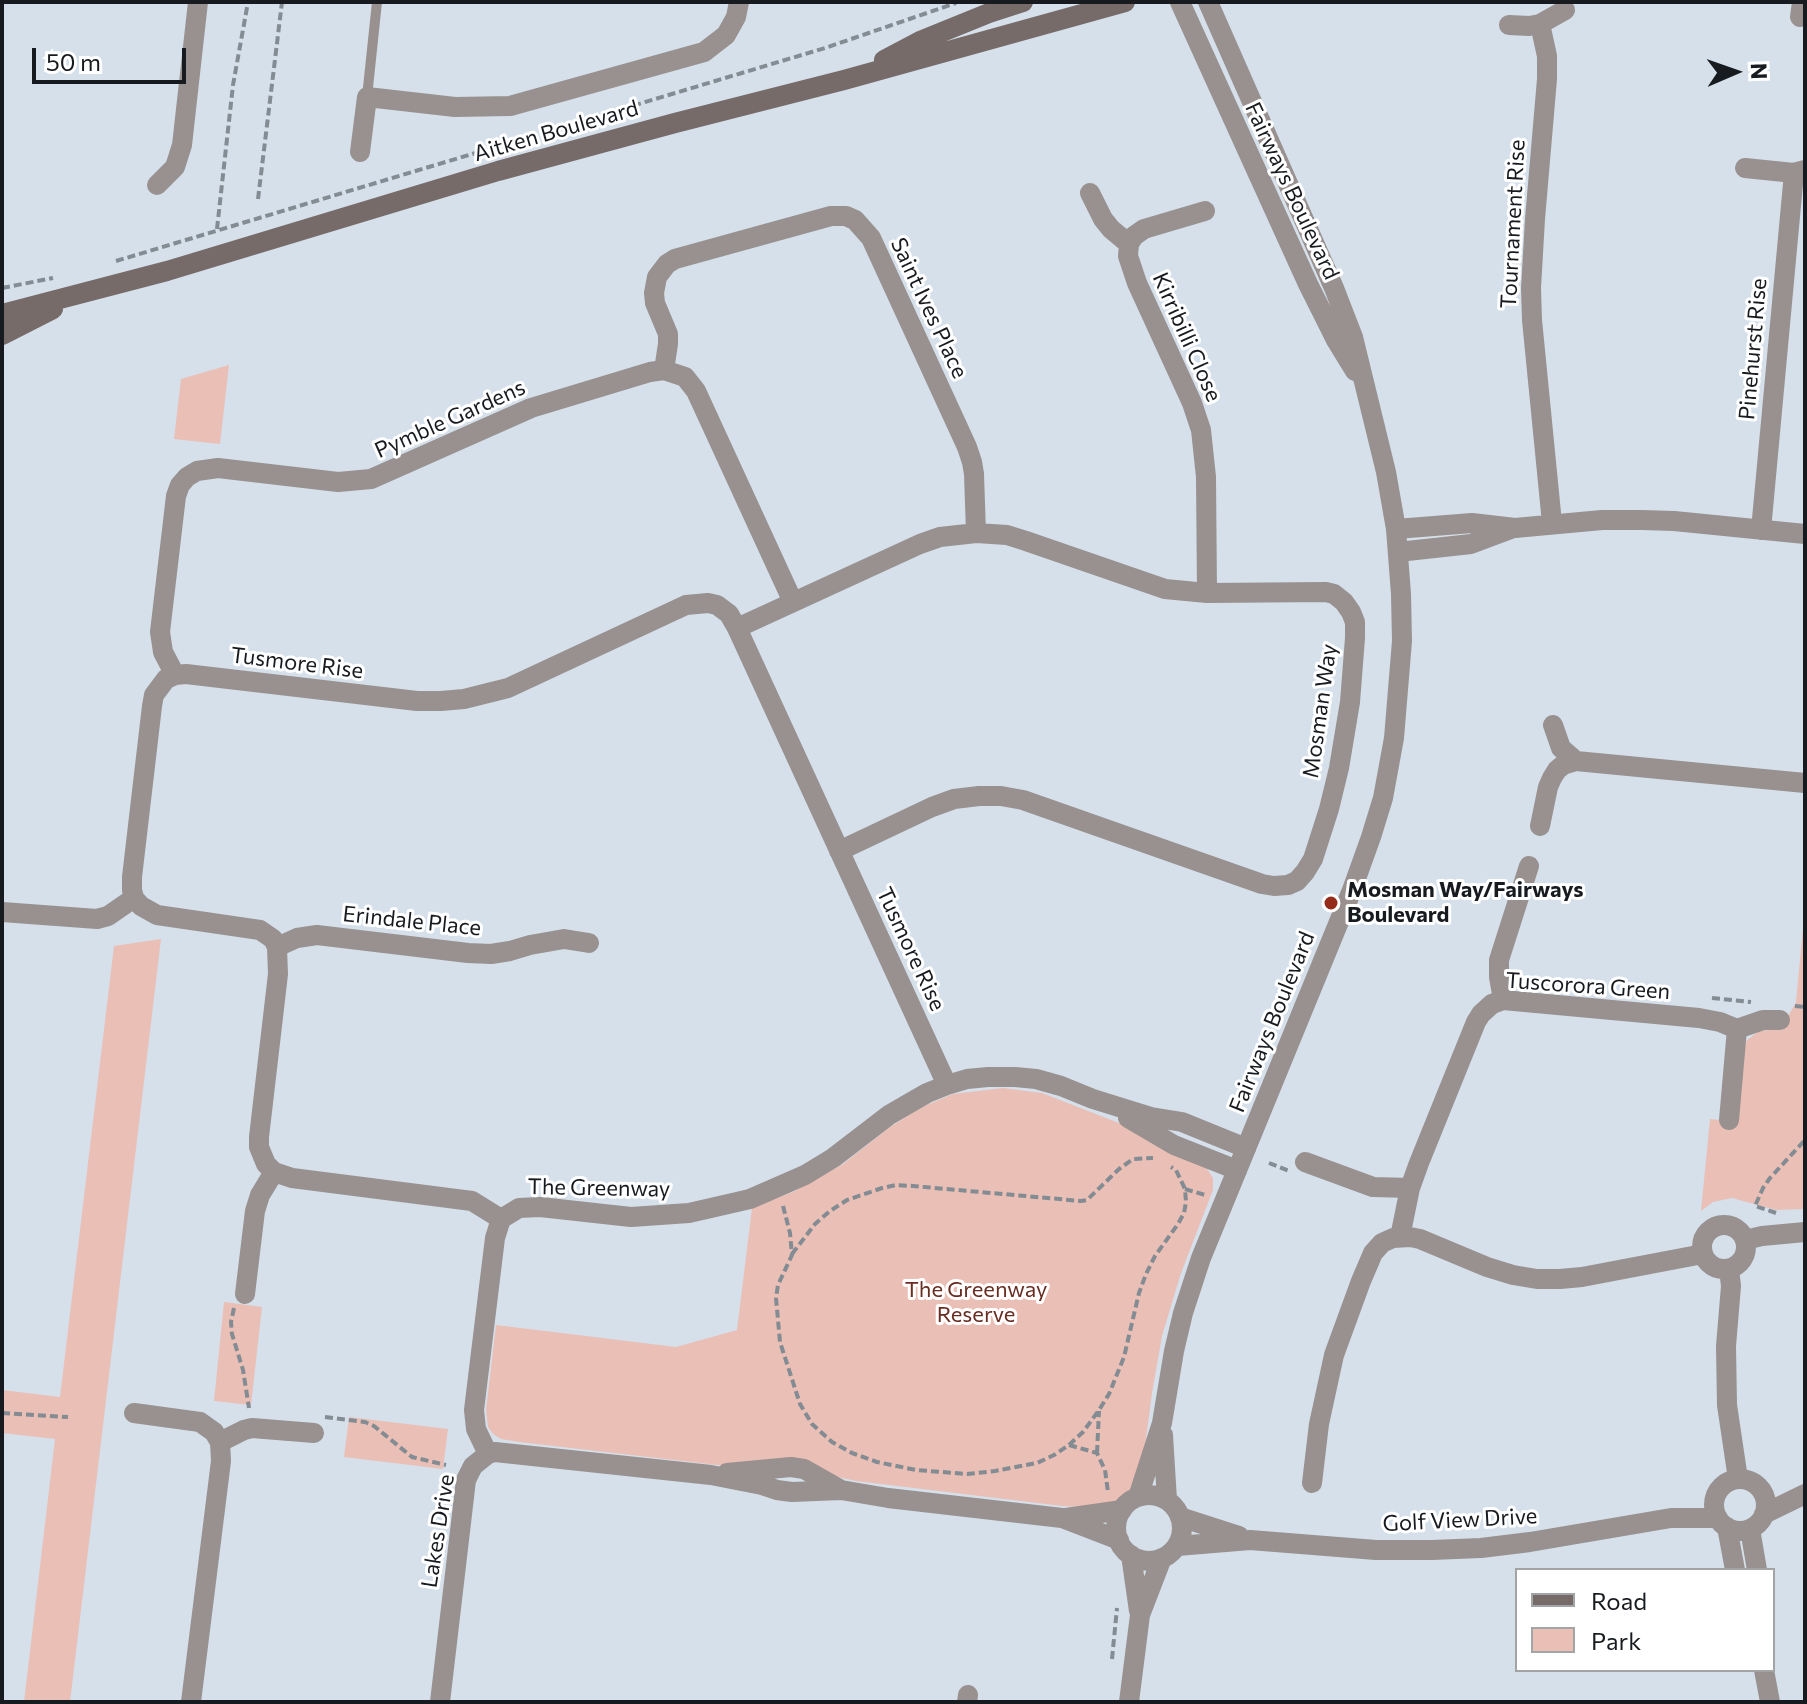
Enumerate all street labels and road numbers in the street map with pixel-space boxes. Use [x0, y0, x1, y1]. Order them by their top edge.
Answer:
street label: Aitken Boulevard [471, 95, 641, 167]
street label: Fairways Boulevard [1239, 98, 1345, 284]
street label: Tournament Rise [1495, 139, 1531, 309]
street label: Saint Ives Place [885, 233, 973, 383]
street label: Kirribilli Close [1147, 268, 1227, 406]
street label: Pinehurst Rise [1734, 277, 1772, 421]
street label: Pymble Gardens [371, 374, 529, 464]
street label: Tusmore Rise [229, 642, 365, 684]
street label: Mosman Way [1298, 642, 1342, 780]
street label: Tusmore Rise [871, 883, 951, 1015]
street label: Erindale Place [341, 901, 483, 941]
street label: Fairways Boulevard [1224, 928, 1320, 1116]
street label: Tuscorora Green [1505, 967, 1671, 1005]
street label: The Greenway [527, 1174, 671, 1202]
street label: Lakes Drive [416, 1472, 460, 1590]
street label: Golf View Drive [1382, 1503, 1538, 1537]

